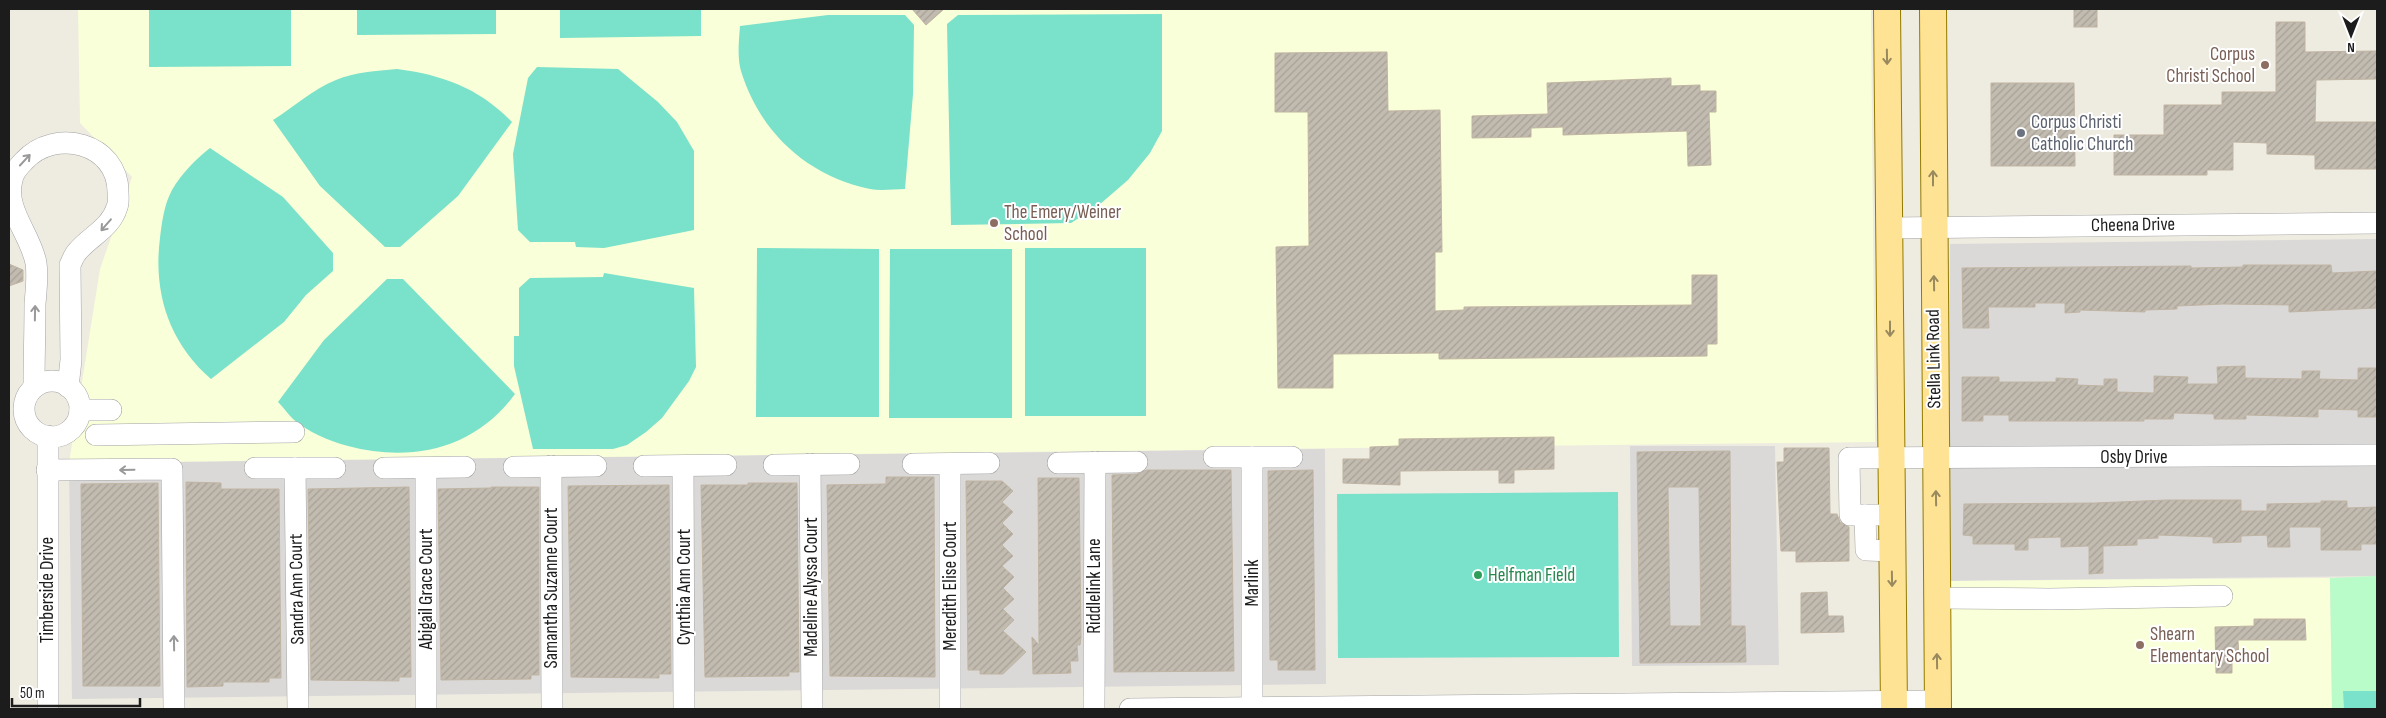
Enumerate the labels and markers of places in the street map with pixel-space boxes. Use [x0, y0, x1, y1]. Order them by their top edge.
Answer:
place label: Corpus Christi School [2166, 43, 2255, 88]
marker: Corpus Christi School [2259, 59, 2271, 71]
place label: Corpus Christi Catholic Church [2031, 111, 2133, 156]
marker: Corpus Christi Catholic Church [2015, 127, 2027, 139]
place label: The Emery/Weiner School [1004, 201, 1122, 246]
marker: The Emery/Weiner School [988, 217, 1000, 229]
place label: Helfman Field [1488, 564, 1575, 587]
marker: Helfman Field [1472, 569, 1484, 581]
place label: Shearn Elementary School [2150, 623, 2269, 668]
marker: Shearn Elementary School [2134, 639, 2146, 651]

